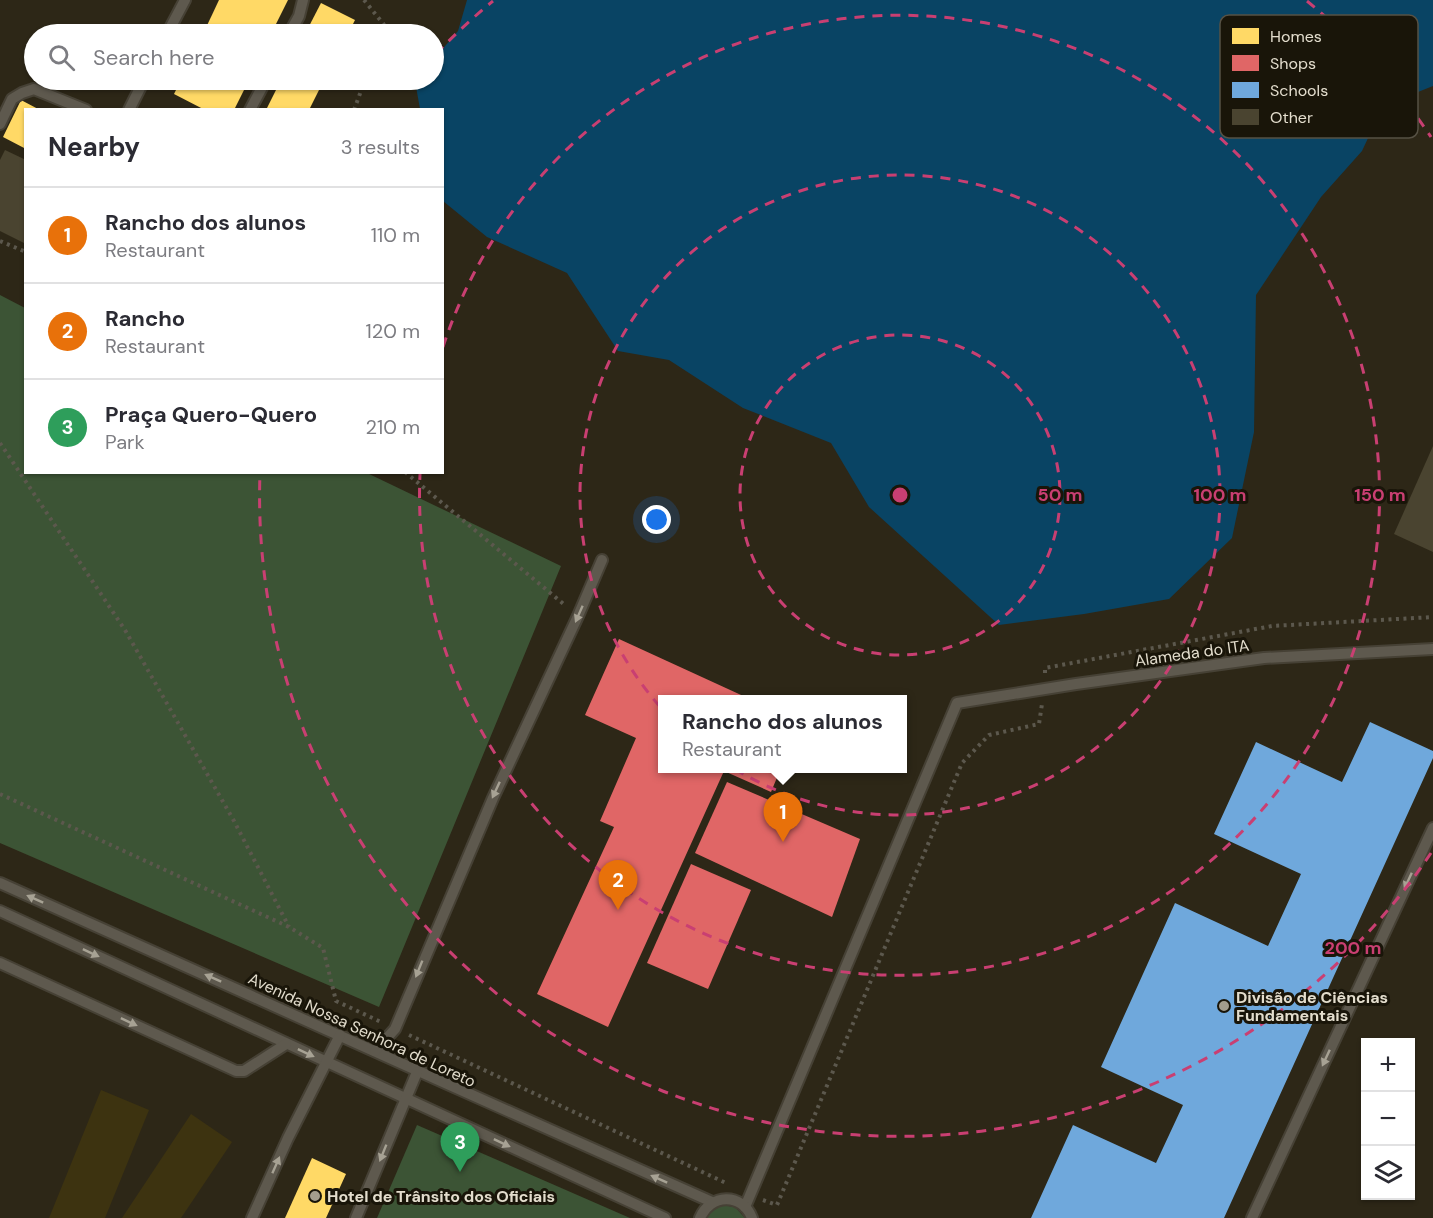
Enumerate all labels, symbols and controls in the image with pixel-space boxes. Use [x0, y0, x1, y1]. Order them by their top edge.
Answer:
legend [1220, 15, 1418, 138]
search box [24, 24, 444, 90]
text: Homes [1270, 26, 1322, 47]
icon: search [45, 41, 78, 74]
text: Search here [93, 43, 214, 72]
text: Shops [1270, 53, 1316, 74]
text: Schools [1270, 80, 1328, 101]
text: Other [1270, 107, 1313, 128]
text: Nearby [48, 130, 140, 164]
text: 3 results [341, 134, 420, 160]
text: Rancho dos alunos [105, 208, 306, 237]
text: 1 [64, 222, 71, 248]
text: 110 m [371, 222, 420, 248]
text: Restaurant [105, 237, 205, 263]
text: Rancho [105, 304, 185, 333]
text: 2 [62, 318, 73, 344]
text: 120 m [366, 318, 420, 344]
text: Restaurant [105, 333, 205, 359]
text: Praça Quero-Quero [105, 400, 317, 429]
text: 3 [61, 414, 74, 440]
text: 210 m [365, 414, 420, 440]
text: Park [105, 429, 145, 455]
text: 50 m [1037, 483, 1083, 507]
text: 100 m [1193, 483, 1247, 507]
text: 150 m [1354, 483, 1406, 507]
centre of rings [890, 485, 910, 505]
your location [642, 505, 671, 534]
one-way arrow [574, 605, 584, 623]
street label: Alameda do ITA [1134, 635, 1251, 671]
popup [658, 695, 907, 773]
text: Rancho dos alunos [682, 707, 883, 736]
text: Restaurant [682, 736, 782, 762]
one-way arrow [492, 782, 501, 799]
pin: 1 [764, 792, 802, 842]
pin: 2 [598, 860, 638, 910]
one-way arrow [1404, 873, 1413, 890]
one-way arrow [25, 894, 43, 904]
text: 200 m [1325, 936, 1381, 960]
one-way arrow [83, 949, 100, 958]
one-way arrow [414, 961, 424, 979]
street label: Avenida Nossa Senhora de Loreto [245, 968, 479, 1092]
one-way arrow [203, 973, 221, 983]
place label: Divisão de Ciências Fundamentais [1236, 987, 1388, 1026]
marker: Divisão de Ciências Fundamentais [1217, 999, 1231, 1013]
one-way arrow [121, 1018, 138, 1027]
map controls [1361, 1038, 1415, 1200]
button: + [1361, 1038, 1415, 1092]
one-way arrow [298, 1049, 315, 1058]
one-way arrow [1321, 1049, 1330, 1067]
button: − [1361, 1092, 1415, 1146]
pin: 3 [440, 1122, 480, 1172]
one-way arrow [494, 1139, 511, 1148]
one-way arrow [378, 1144, 388, 1162]
button: layers [1361, 1146, 1415, 1200]
one-way arrow [271, 1155, 281, 1173]
one-way arrow [649, 1174, 667, 1184]
place label: Hotel de Trânsito dos Oficiais [327, 1186, 555, 1207]
marker: Hotel de Trânsito dos Oficiais [308, 1189, 322, 1203]

